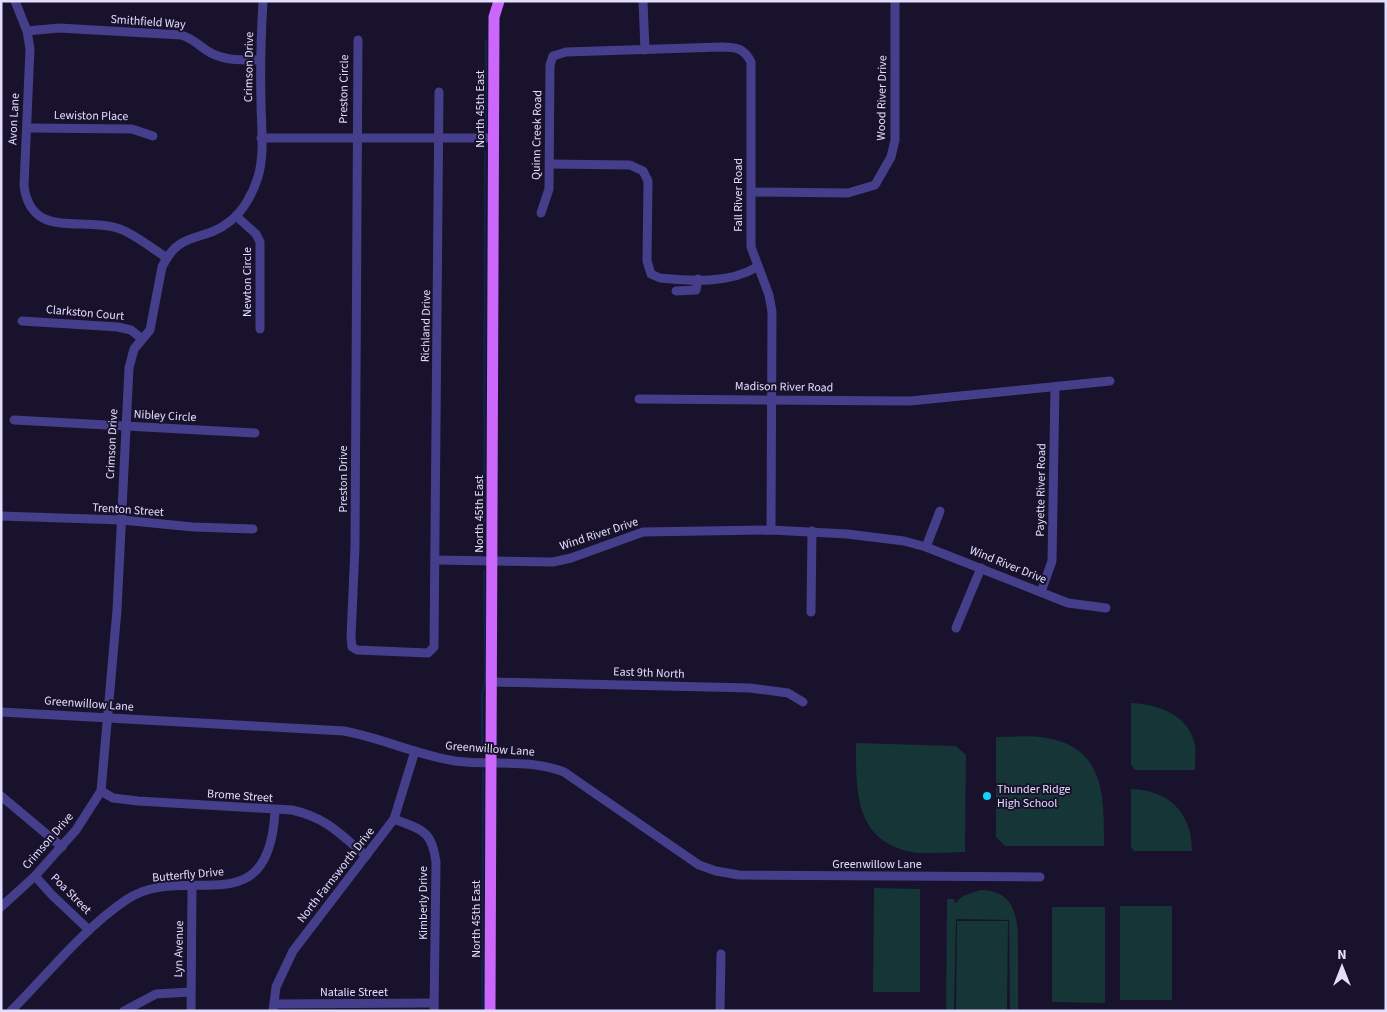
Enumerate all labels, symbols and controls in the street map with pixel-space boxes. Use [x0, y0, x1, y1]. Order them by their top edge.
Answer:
street label: Smithfield Way [110, 11, 187, 33]
street label: Crimson Drive [240, 32, 258, 102]
street label: Preston Circle [335, 54, 353, 124]
street label: Wood River Drive [873, 55, 891, 141]
street label: North 45th East [472, 70, 489, 148]
street label: Quinn Creek Road [528, 90, 546, 180]
street label: Avon Lane [4, 93, 24, 145]
street label: Lewiston Place [54, 107, 128, 125]
street label: Fall River Road [730, 158, 747, 232]
street label: Newton Circle [239, 247, 256, 317]
street label: Richland Drive [417, 290, 435, 362]
street label: Clarkston Court [45, 301, 125, 325]
street label: Madison River Road [735, 378, 833, 396]
street label: Nibley Circle [133, 406, 197, 426]
street label: Crimson Drive [102, 408, 122, 480]
street label: Payette River Road [1032, 443, 1050, 537]
street label: Preston Drive [335, 445, 352, 512]
street label: North 45th East [471, 475, 488, 553]
street label: Trenton Street [92, 499, 164, 521]
street label: Wind River Drive [557, 513, 641, 555]
street label: Wind River Drive [967, 542, 1049, 588]
street label: East 9th North [613, 663, 685, 683]
street label: Greenwillow Lane [44, 692, 134, 716]
street label: Greenwillow Lane [445, 737, 535, 761]
place label: Thunder Ridge High School [997, 781, 1071, 812]
street label: Brome Street [207, 785, 273, 807]
marker: Thunder Ridge High School [981, 790, 993, 802]
street label: Crimson Drive [18, 809, 78, 873]
street label: North Farnsworth Drive [293, 824, 379, 926]
street label: Greenwillow Lane [832, 856, 922, 873]
street label: Butterfly Drive [151, 863, 225, 887]
street label: Kimberly Drive [415, 866, 432, 940]
street label: Poa Street [47, 870, 95, 918]
street label: North 45th East [468, 880, 485, 958]
street label: Lyn Avenue [170, 920, 188, 978]
north arrow [1317, 942, 1367, 992]
text: N [1337, 945, 1347, 965]
street label: Natalie Street [320, 984, 388, 1001]

